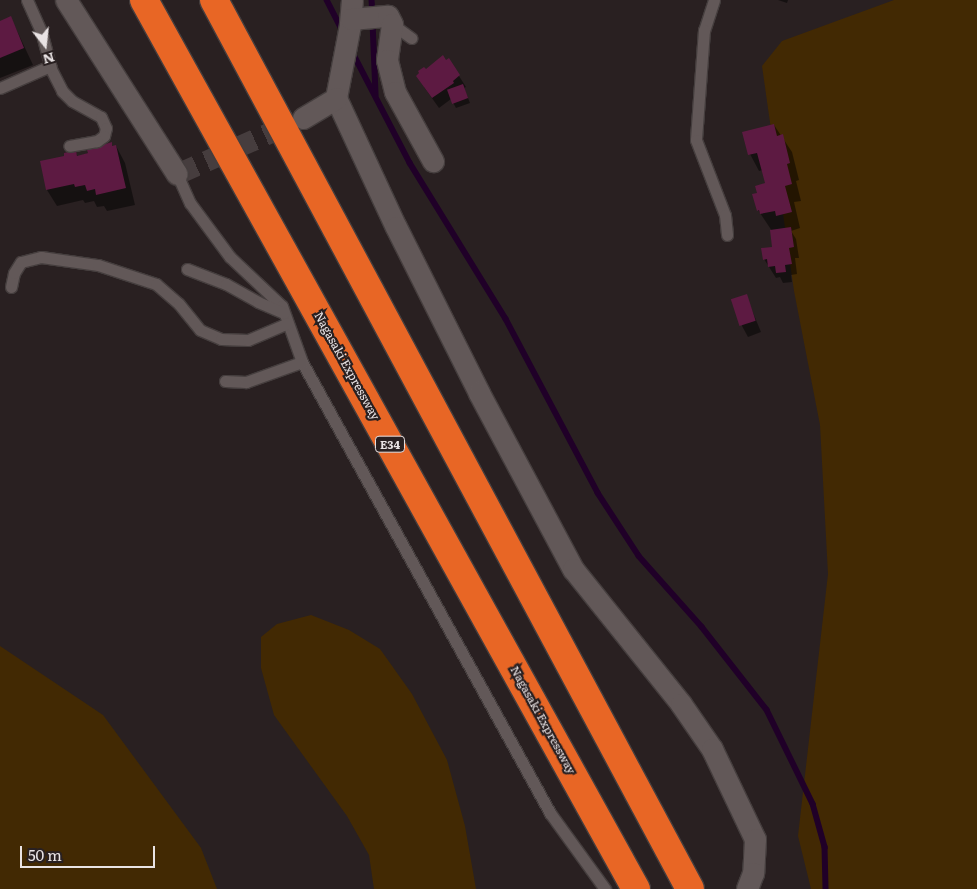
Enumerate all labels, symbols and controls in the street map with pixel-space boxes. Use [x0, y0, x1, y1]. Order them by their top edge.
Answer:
north arrow [20, 20, 70, 70]
text: N [41, 48, 58, 71]
street label: Nagasaki Expressway [311, 309, 383, 423]
road number: E34 [374, 436, 406, 452]
street label: Nagasaki Expressway [507, 663, 579, 777]
scale bar [22, 836, 158, 868]
text: 50 m [28, 843, 62, 866]

